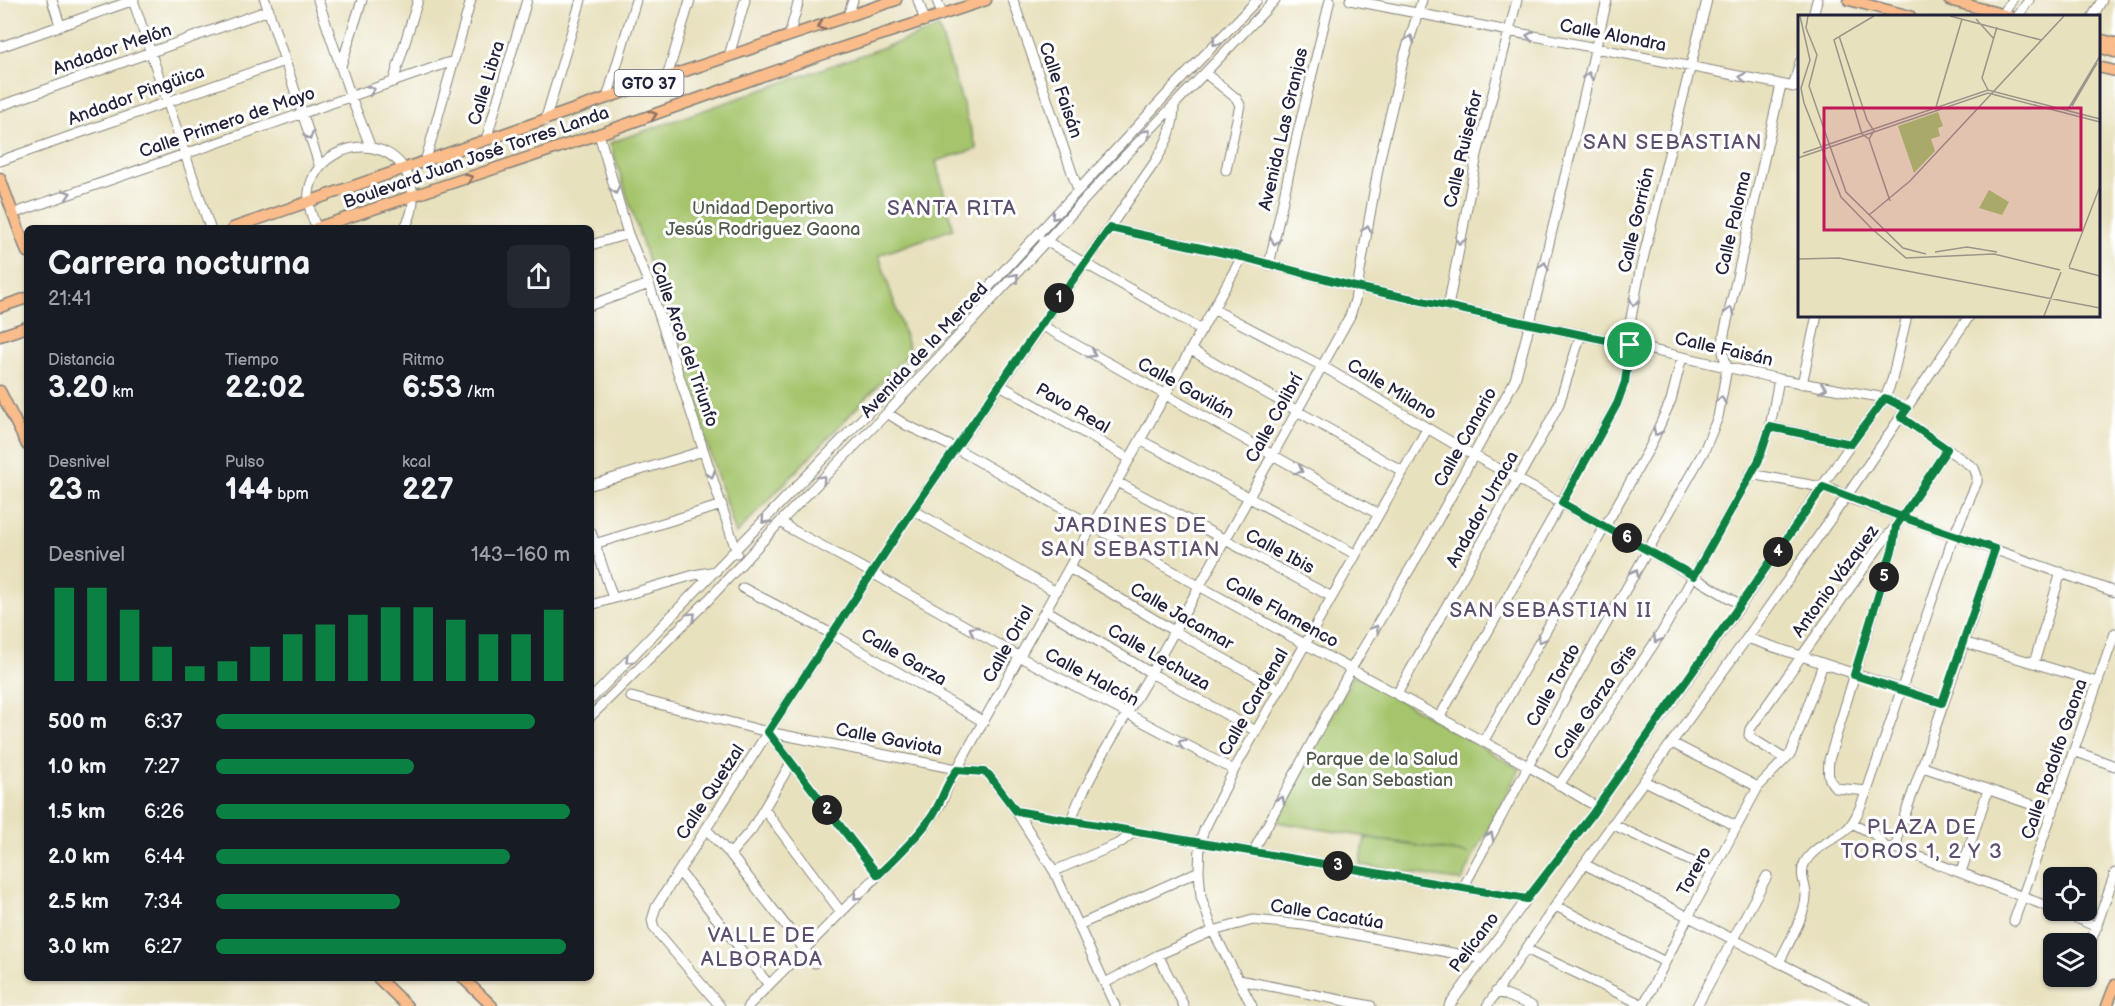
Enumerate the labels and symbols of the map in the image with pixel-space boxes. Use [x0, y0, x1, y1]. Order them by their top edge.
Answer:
street label: Calle Alondra [1558, 15, 1668, 56]
inset map [1798, 15, 2100, 316]
street label: Andador Melón [50, 19, 174, 80]
one-way arrow [816, 19, 826, 32]
one-way arrow [1526, 30, 1536, 43]
one-way arrow [1403, 34, 1415, 45]
one-way arrow [1212, 35, 1223, 46]
street label: Calle Libra [464, 38, 509, 128]
street label: Calle Faisán [1034, 39, 1087, 141]
street label: Avenida Las Granjas [1255, 46, 1312, 213]
street label: Andador Pingüica [65, 61, 207, 130]
road number: GTO 37 [614, 70, 684, 96]
one-way arrow [1581, 71, 1594, 81]
one-way arrow [1738, 71, 1748, 84]
street label: Calle Primero de Mayo [136, 82, 318, 162]
one-way arrow [365, 84, 376, 97]
street label: Calle Ruiseñor [1440, 88, 1487, 210]
street label: Boulevard Juan José Torres Landa [341, 102, 612, 213]
one-way arrow [647, 109, 658, 122]
one-way arrow [302, 130, 314, 141]
one-way arrow [1139, 130, 1150, 141]
district label: SAN SEBASTIAN [1583, 130, 1763, 155]
street label: Calle Gorrión [1614, 165, 1659, 275]
street label: Calle Paloma [1711, 169, 1756, 277]
one-way arrow [463, 173, 474, 186]
one-way arrow [608, 184, 620, 195]
one-way arrow [61, 189, 72, 202]
district label: SANTA RITA [887, 196, 1017, 221]
park label: Unidad Deportiva Jesús Rodriguez Gaona [665, 198, 861, 240]
one-way arrow [1051, 209, 1062, 220]
one-way arrow [1360, 224, 1373, 234]
one-way arrow [1454, 235, 1467, 245]
one-way arrow [1269, 236, 1282, 246]
street label: Calle Arco del Triunfo [646, 259, 723, 430]
one-way arrow [1536, 261, 1549, 271]
one-way arrow [1007, 273, 1018, 284]
street label: Avenida de la Merced [856, 278, 992, 422]
pin: 1 [1044, 283, 1074, 313]
one-way arrow [1628, 297, 1641, 307]
one-way arrow [1723, 306, 1736, 316]
pin [1604, 319, 1655, 370]
street label: Calle Faisán [1673, 328, 1775, 371]
one-way arrow [1086, 347, 1096, 358]
street label: Calle Gavilán [1134, 353, 1238, 424]
street label: Calle Milano [1343, 355, 1440, 424]
street label: Calle Colibrí [1241, 369, 1308, 466]
street label: Pavo Real [1032, 379, 1114, 438]
one-way arrow [1818, 381, 1828, 393]
street label: Calle Canario [1429, 384, 1501, 491]
one-way arrow [1714, 395, 1727, 405]
one-way arrow [1653, 426, 1665, 437]
street label: Andador Urraca [1442, 448, 1523, 571]
one-way arrow [1293, 463, 1303, 474]
one-way arrow [704, 468, 717, 479]
one-way arrow [815, 476, 826, 487]
one-way arrow [761, 513, 772, 524]
district label: JARDINES DE SAN SEBASTIAN [1041, 513, 1221, 562]
street label: Antonio Vázquez [1788, 521, 1883, 641]
pin: 6 [1612, 523, 1642, 553]
street label: Calle Ibis [1242, 525, 1318, 578]
pin: 4 [1763, 537, 1793, 567]
pin: 5 [1869, 562, 1899, 592]
one-way arrow [1628, 569, 1639, 580]
street label: Calle Flamenco [1221, 573, 1342, 652]
street label: Calle Jacamar [1126, 578, 1238, 655]
district label: SAN SEBASTIAN II [1449, 598, 1653, 623]
street label: Calle Oriol [979, 602, 1038, 687]
one-way arrow [685, 612, 696, 623]
street label: Calle Lechuza [1104, 620, 1214, 695]
street label: Calle Garza [857, 624, 950, 690]
one-way arrow [1367, 625, 1379, 635]
one-way arrow [969, 626, 979, 637]
one-way arrow [1537, 633, 1549, 643]
one-way arrow [1653, 633, 1665, 643]
street label: Calle Tordo [1522, 640, 1585, 730]
street label: Calle Garza Gris [1549, 641, 1641, 763]
street label: Calle Halcón [1041, 644, 1142, 711]
street label: Calle Cardenal [1214, 645, 1293, 760]
one-way arrow [625, 654, 636, 664]
street label: Calle Rodolfo Gaona [2017, 676, 2092, 842]
street label: Calle Gaviota [834, 719, 944, 760]
one-way arrow [1177, 739, 1188, 750]
street label: Calle Quetzal [672, 741, 749, 844]
park label: Parque de la Salud de San Sebastian [1306, 749, 1458, 791]
pin: 2 [812, 795, 842, 825]
one-way arrow [1274, 796, 1285, 806]
district label: PLAZA DE TOROS 1, 2 Y 3 [1841, 815, 2003, 864]
one-way arrow [1483, 832, 1494, 842]
street label: Torero [1673, 843, 1716, 899]
pin: 3 [1323, 851, 1353, 881]
one-way arrow [853, 889, 864, 899]
street label: Calle Cacatúa [1269, 895, 1385, 934]
street label: Pelícano [1445, 908, 1504, 976]
district label: VALLE DE ALBORADA [701, 923, 823, 972]

